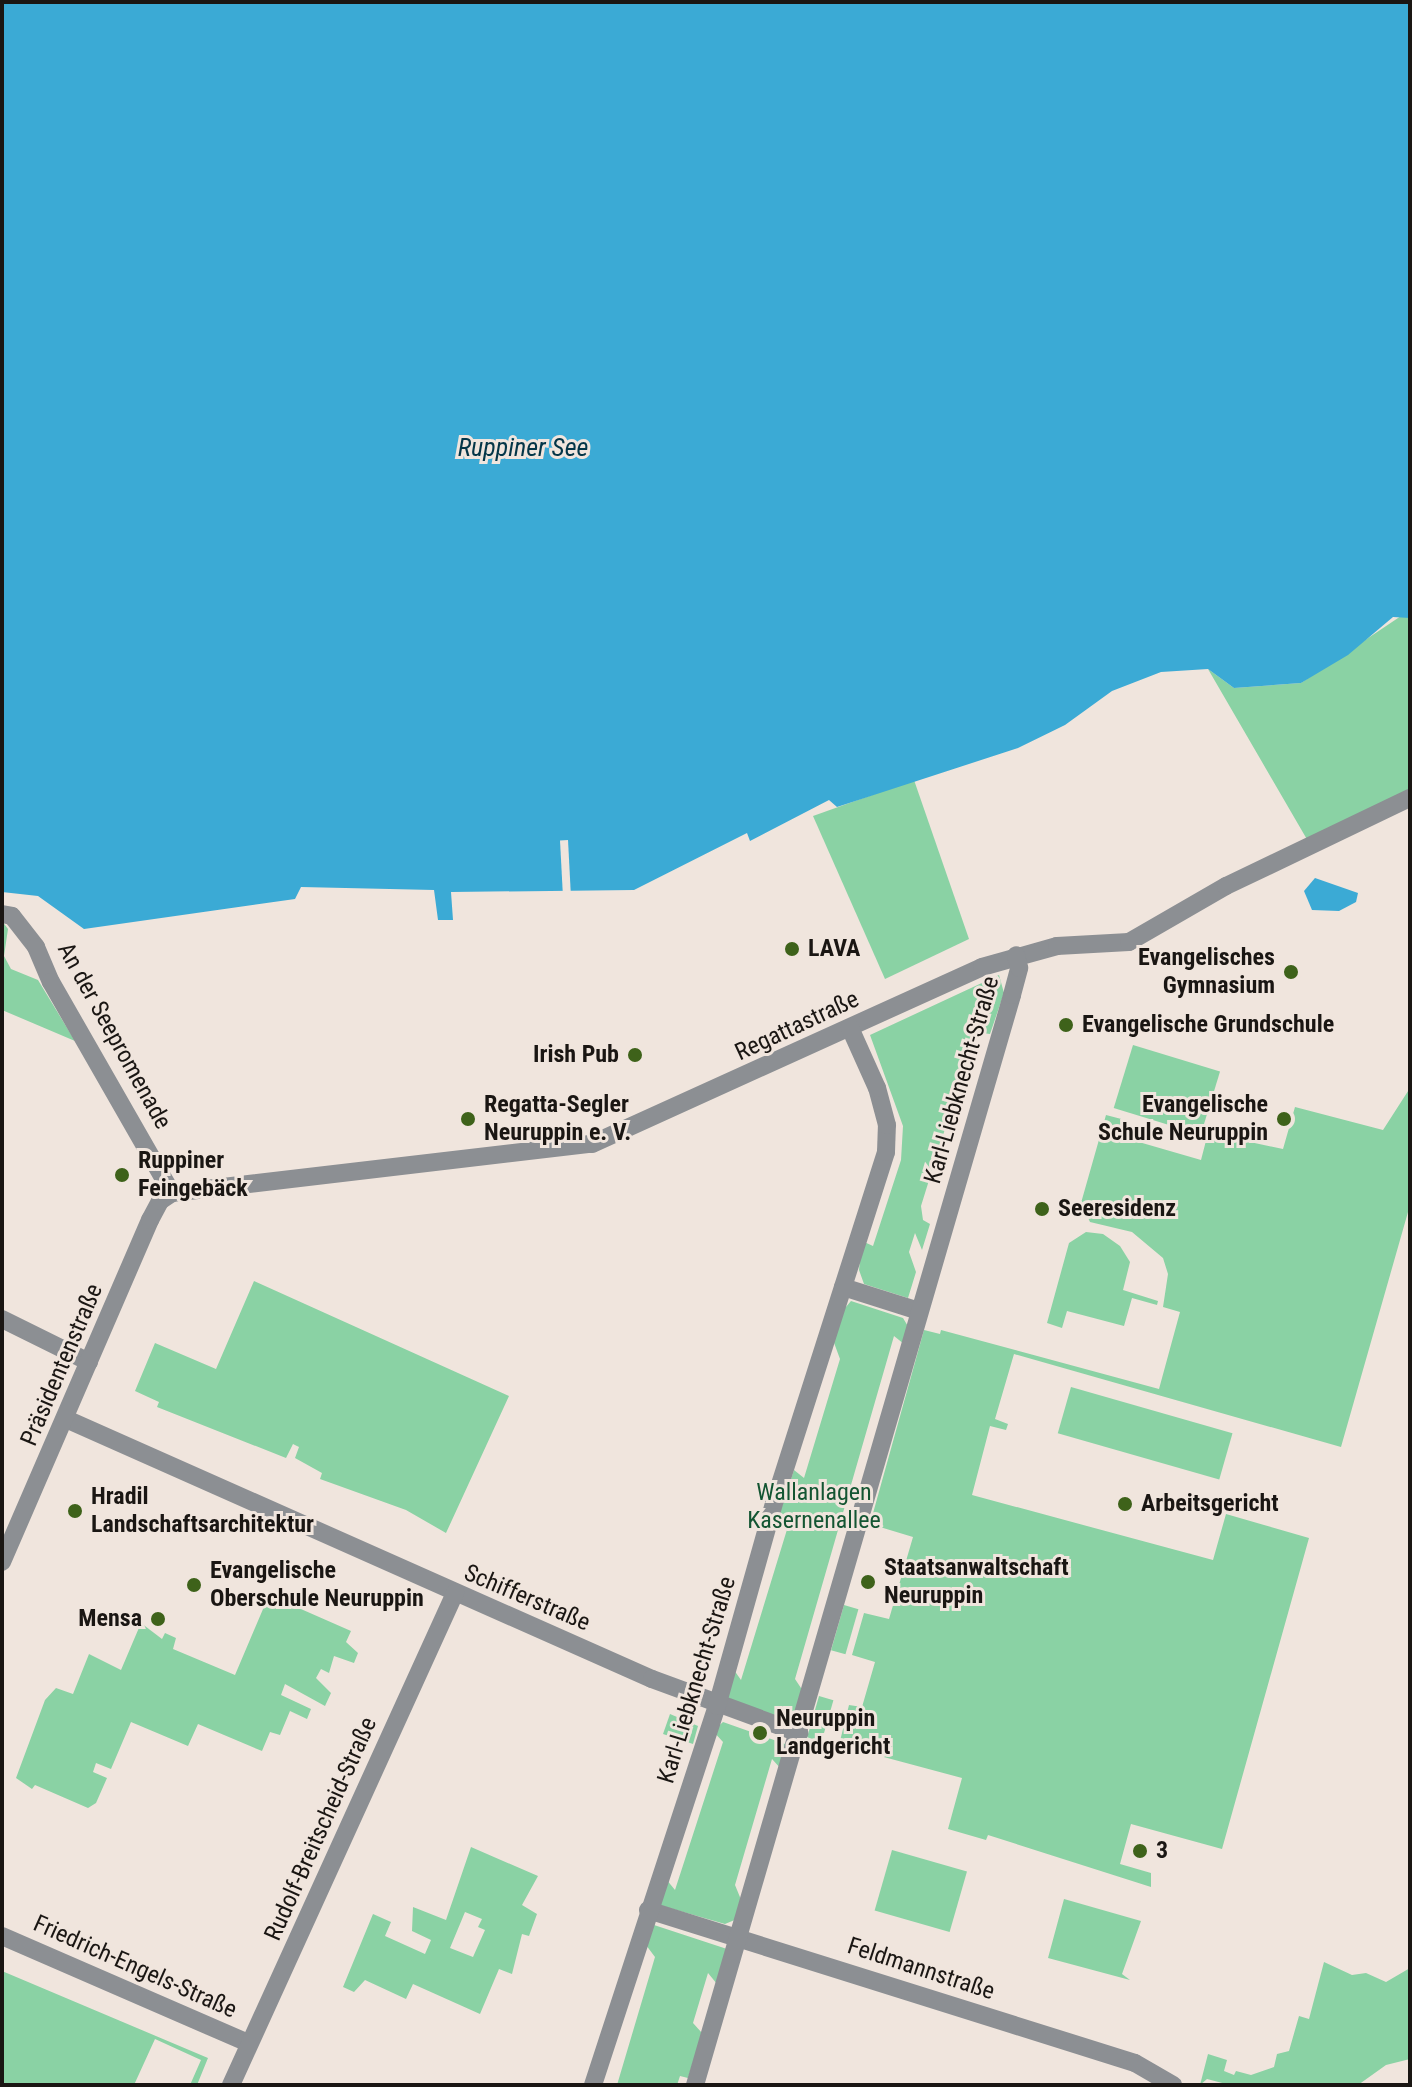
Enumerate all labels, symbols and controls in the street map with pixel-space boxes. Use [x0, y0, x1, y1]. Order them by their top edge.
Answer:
water label: Ruppiner See [458, 432, 588, 464]
place label: LAVA [808, 935, 860, 963]
street label: An der Seepromenade [51, 938, 177, 1134]
marker: LAVA [783, 940, 801, 958]
place label: Evangelisches Gymnasium [1138, 944, 1275, 1000]
marker: Evangelisches Gymnasium [1282, 963, 1300, 981]
street label: Karl-Liebknecht-Straße [919, 973, 1005, 1187]
street label: Regattastraße [731, 985, 863, 1067]
place label: Evangelische Grundschule [1082, 1011, 1334, 1039]
marker: Evangelische Grundschule [1057, 1016, 1075, 1034]
place label: Irish Pub [533, 1041, 619, 1069]
marker: Irish Pub [626, 1046, 644, 1064]
place label: Regatta-Segler Neuruppin e. V. [484, 1091, 631, 1147]
place label: Evangelische Schule Neuruppin [1098, 1091, 1268, 1147]
marker: Regatta-Segler Neuruppin e. V. [459, 1110, 477, 1128]
marker: Evangelische Schule Neuruppin [1275, 1110, 1293, 1128]
place label: Ruppiner Feingebäck [138, 1147, 248, 1203]
marker: Ruppiner Feingebäck [113, 1166, 131, 1184]
place label: Seeresidenz [1058, 1195, 1176, 1223]
marker: Seeresidenz [1033, 1200, 1051, 1218]
street label: Präsidentenstraße [15, 1280, 109, 1450]
park label: Wallanlagen Kasernenallee [747, 1479, 881, 1535]
place label: Hradil Landschaftsarchitektur [91, 1483, 314, 1539]
place label: Arbeitsgericht [1141, 1490, 1279, 1518]
marker: Arbeitsgericht [1116, 1495, 1134, 1513]
marker: Hradil Landschaftsarchitektur [66, 1502, 84, 1520]
place label: Staatsanwaltschaft Neuruppin [884, 1554, 1068, 1610]
place label: Evangelische Oberschule Neuruppin [210, 1557, 424, 1613]
street label: Schifferstraße [460, 1559, 594, 1637]
street label: Karl-Liebknecht-Straße [652, 1573, 742, 1787]
marker: Staatsanwaltschaft Neuruppin [859, 1573, 877, 1591]
marker: Evangelische Oberschule Neuruppin [185, 1576, 203, 1594]
place label: Mensa [78, 1605, 142, 1633]
marker: Mensa [149, 1610, 167, 1628]
place label: Neuruppin Landgericht [776, 1705, 890, 1761]
street label: Rudolf-Breitscheid-Straße [259, 1713, 383, 1945]
marker: Neuruppin Landgericht [751, 1724, 769, 1742]
place label: 3 [1156, 1837, 1168, 1865]
marker: 3 [1131, 1842, 1149, 1860]
street label: Friedrich-Engels-Straße [29, 1909, 241, 2025]
street label: Feldmannstraße [844, 1932, 998, 2006]

